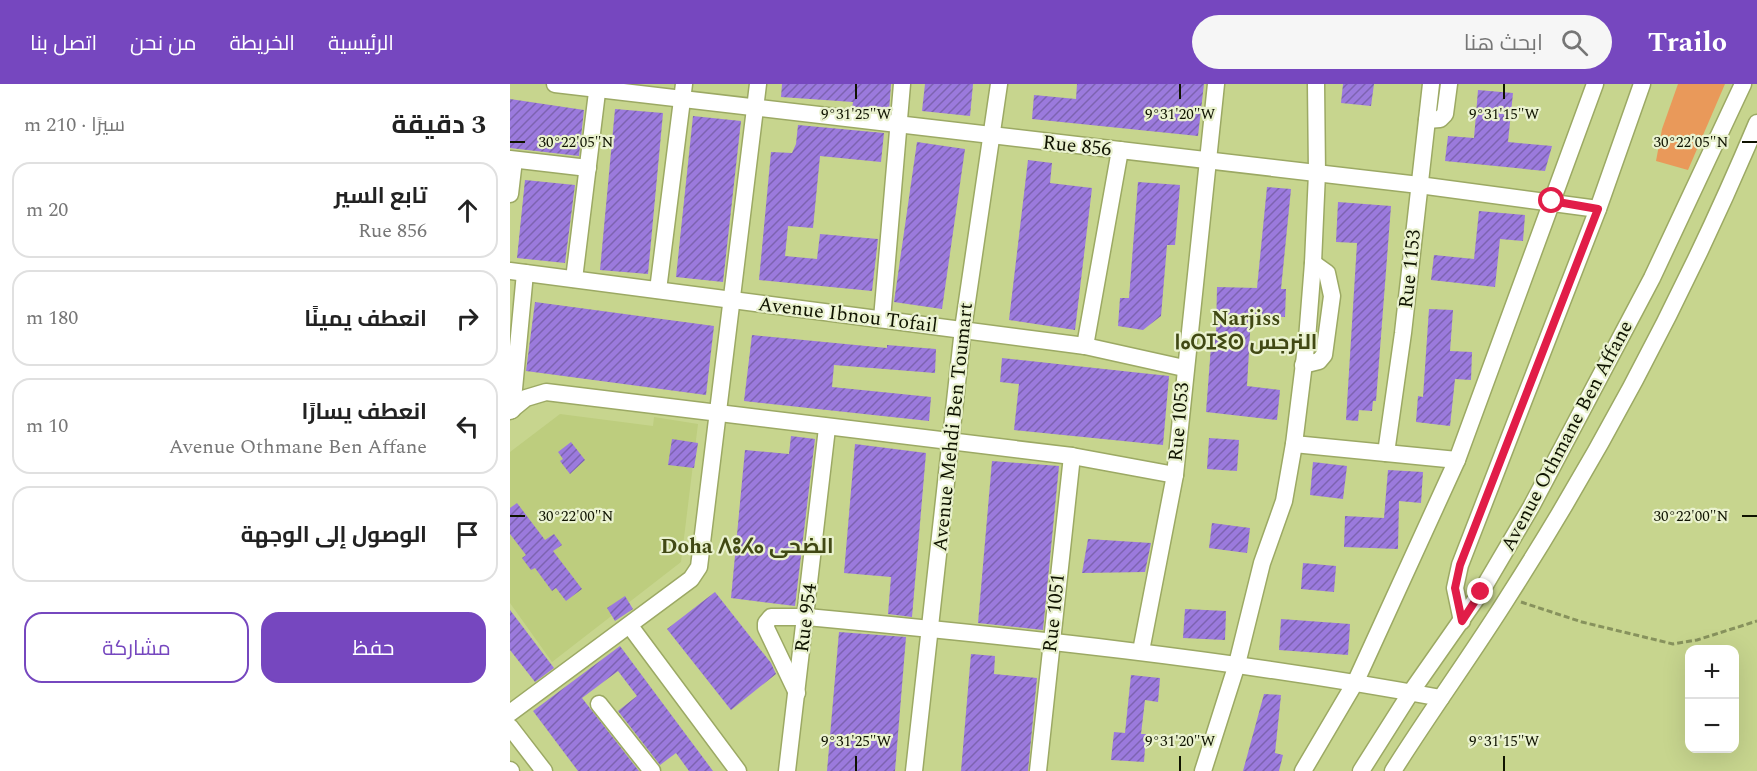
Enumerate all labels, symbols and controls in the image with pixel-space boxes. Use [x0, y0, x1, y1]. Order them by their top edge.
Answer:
search box [1192, 15, 1612, 69]
text: Trailo [1648, 21, 1727, 64]
icon: search [1558, 26, 1591, 59]
text: ابحث هنا [1464, 27, 1543, 60]
text: اتصل بنا [30, 28, 97, 60]
text: من نحن [130, 28, 196, 60]
text: الخريطة [229, 28, 295, 60]
text: الرئيسية [328, 28, 394, 60]
text: 9°31'25"W [821, 103, 891, 126]
text: 9°31'20"W [1145, 103, 1215, 126]
text: 9°31'15"W [1469, 103, 1539, 126]
text: 3 دقيقة [391, 105, 486, 145]
text: سيرًا · 210 m [24, 110, 125, 140]
street label: Rue 856 [1041, 127, 1113, 165]
text: 30°22'05"N [539, 131, 614, 154]
text: 30°22'05"N [1654, 131, 1729, 154]
text: تابع السير [334, 180, 427, 213]
route start [1538, 187, 1564, 213]
icon: ahead [451, 194, 484, 227]
text: 20 m [26, 195, 68, 225]
text: Rue 856 [358, 216, 427, 246]
street label: Rue 1153 [1391, 228, 1429, 310]
street label: Avenue Ibnou Tofail [756, 289, 940, 341]
street label: Avenue Mehdi Ben Toumart [925, 301, 981, 553]
icon: right [451, 302, 484, 335]
text: 180 m [26, 303, 78, 333]
text: انعطف يمينًا [304, 303, 427, 336]
district label: Narjiss ⵏⴰⵔⵊⵉⵙ النرجس [1175, 303, 1317, 359]
street label: Avenue Othmane Ben Affane [1493, 315, 1641, 557]
street label: Rue 1053 [1161, 381, 1197, 463]
text: انعطف يسارًا [302, 396, 427, 429]
icon: left [451, 410, 484, 443]
text: 10 m [26, 411, 68, 441]
text: Avenue Othmane Ben Affane [169, 432, 427, 462]
text: 30°22'00"N [539, 505, 614, 528]
text: 30°22'00"N [1654, 505, 1729, 528]
icon: arrive [451, 518, 484, 551]
text: الوصول إلى الوجهة [241, 519, 427, 552]
district label: Doha ⴷⵓⵃⴰ الضحى [660, 531, 834, 563]
street label: Rue 1051 [1035, 572, 1073, 654]
route end [1467, 578, 1493, 604]
street label: Rue 954 [787, 582, 825, 654]
button: مشاركة [24, 612, 249, 683]
button: حفظ [261, 612, 486, 683]
map controls [1685, 645, 1739, 753]
button: + [1685, 645, 1739, 699]
button: − [1685, 699, 1739, 753]
text: 9°31'25"W [821, 730, 891, 753]
text: 9°31'20"W [1145, 730, 1215, 753]
text: 9°31'15"W [1469, 730, 1539, 753]

